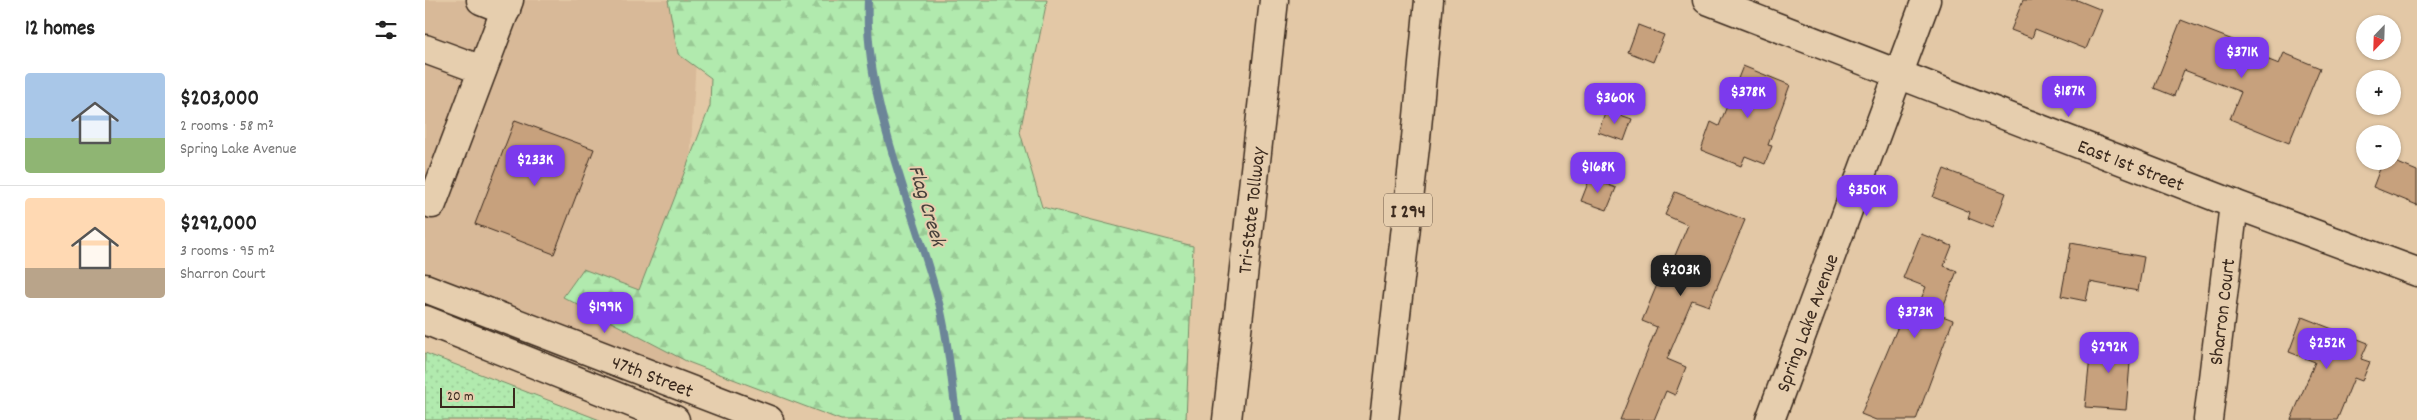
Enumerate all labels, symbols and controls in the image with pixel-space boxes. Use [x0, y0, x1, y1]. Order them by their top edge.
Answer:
text: 12 homes [25, 15, 95, 45]
north arrow [2356, 15, 2401, 60]
map controls [2356, 15, 2401, 170]
icon: filters [372, 16, 400, 44]
pin: $371K [2207, 36, 2277, 79]
text: $371K [2226, 41, 2258, 64]
button: + [2356, 70, 2401, 115]
pin: $378K [1713, 76, 1783, 119]
pin: $187K [2034, 76, 2104, 118]
text: $187K [2053, 80, 2085, 103]
text: $378K [1730, 81, 1766, 104]
pin: $360K [1580, 82, 1650, 125]
text: $203,000 [180, 85, 259, 115]
text: $360K [1595, 87, 1635, 110]
icon: home [65, 93, 125, 153]
text: 2 rooms · 58 m² [180, 115, 274, 138]
button: − [2356, 125, 2401, 170]
street label: East 1st Street [2073, 134, 2188, 200]
text: Spring Lake Avenue [180, 138, 296, 161]
pin: $233K [500, 144, 570, 187]
street label: Tri-State Tollway [1232, 145, 1275, 275]
text: $233K [517, 149, 553, 172]
pin: $168K [1563, 152, 1633, 194]
text: $168K [1581, 156, 1615, 179]
water label: Flag Creek [899, 162, 952, 252]
pin: $350K [1832, 174, 1902, 217]
text: $350K [1848, 179, 1886, 202]
road number: I 294 [1384, 194, 1432, 226]
text: $292,000 [180, 210, 257, 240]
icon: home [65, 218, 125, 278]
text: 3 rooms · 95 m² [180, 240, 275, 263]
street label: Spring Lake Avenue [1771, 250, 1848, 397]
pin: $203K [1646, 254, 1716, 297]
street label: Sharron Court [2204, 257, 2244, 367]
text: $203K [1662, 259, 1700, 282]
text: Sharron Court [180, 263, 266, 286]
pin: $199K [570, 292, 640, 334]
text: $199K [588, 296, 622, 319]
pin: $373K [1880, 296, 1950, 339]
text: $373K [1897, 301, 1933, 324]
pin: $252K [2292, 328, 2362, 370]
pin: $292K [2074, 332, 2144, 374]
text: $252K [2309, 332, 2345, 355]
text: $292K [2091, 336, 2127, 359]
street label: 47th Street [607, 350, 697, 407]
scale bar [440, 385, 515, 408]
text: 20 m [447, 387, 474, 407]

